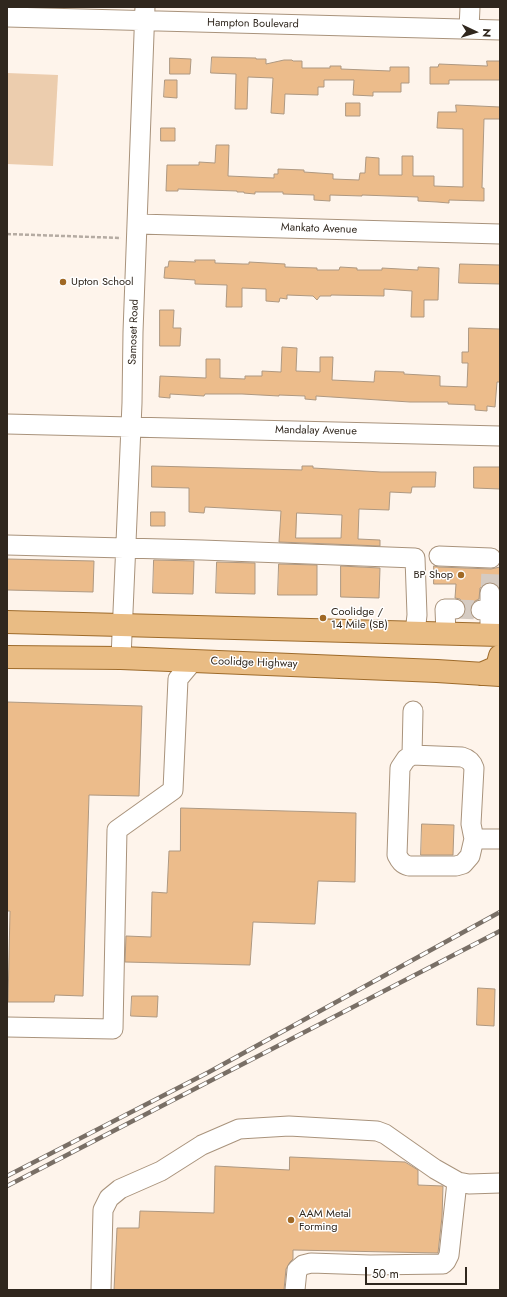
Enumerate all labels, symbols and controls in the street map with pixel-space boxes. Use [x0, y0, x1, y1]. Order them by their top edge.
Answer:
north arrow [455, 12, 495, 52]
street label: Hampton Boulevard [207, 17, 299, 31]
text: N [479, 28, 495, 38]
street label: Mankato Avenue [281, 221, 357, 237]
place label: Upton School [71, 275, 133, 289]
marker: Upton School [58, 277, 68, 287]
street label: Samoset Road [126, 299, 142, 365]
street label: Mandalay Avenue [275, 424, 357, 438]
place label: BP Shop [413, 568, 453, 582]
marker: BP Shop [456, 570, 466, 580]
place label: Coolidge / 14 Mile (SB) [331, 605, 388, 631]
marker: Coolidge / 14 Mile (SB) [318, 613, 328, 623]
street label: Coolidge Highway [210, 655, 298, 671]
place label: AAM Metal Forming [299, 1207, 351, 1233]
marker: AAM Metal Forming [286, 1215, 296, 1225]
scale bar [367, 1259, 469, 1285]
text: 50 m [372, 1265, 399, 1283]

